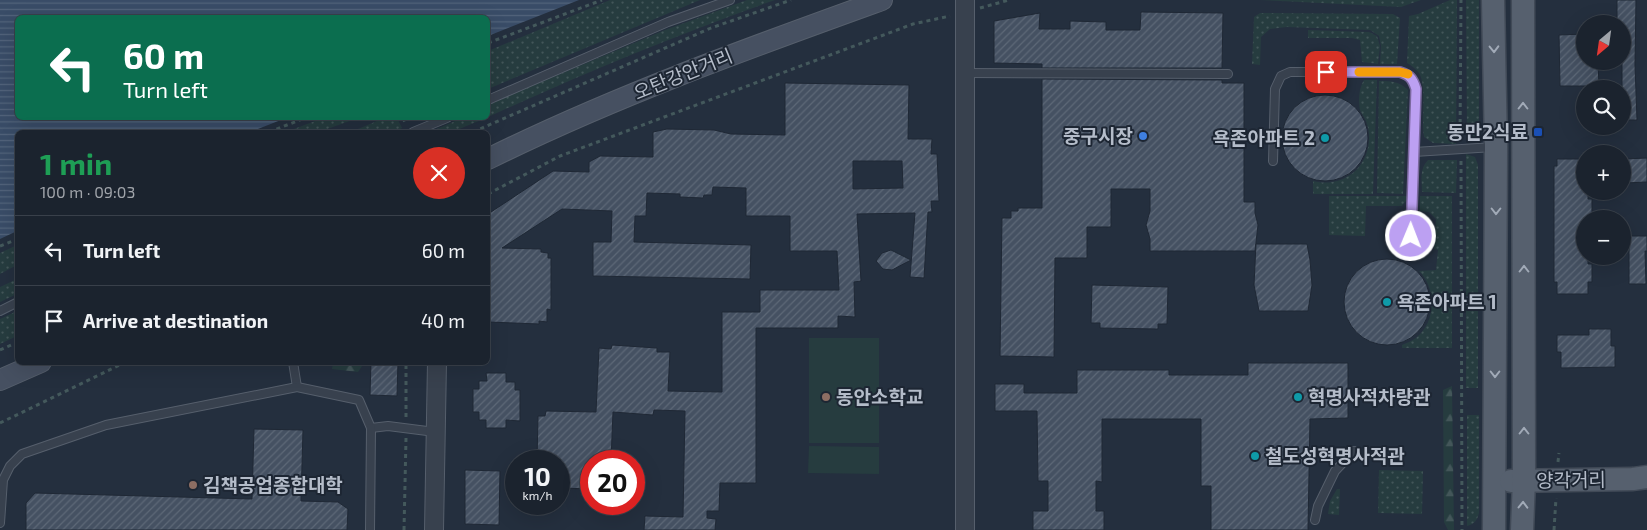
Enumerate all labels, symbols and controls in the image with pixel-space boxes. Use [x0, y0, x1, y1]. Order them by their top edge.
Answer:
north arrow [1576, 15, 1631, 70]
map controls [1576, 15, 1631, 265]
text: 60 m [123, 34, 204, 76]
icon: left [40, 35, 105, 100]
street label: 오탄강안거리 [630, 43, 736, 104]
one-way arrow [1489, 45, 1499, 53]
pin [1305, 51, 1347, 93]
icon: arrive [1312, 58, 1340, 86]
text: Turn left [123, 76, 208, 102]
button: search [1576, 80, 1631, 135]
one-way arrow [1518, 102, 1528, 110]
place label: 동만2식료 [1447, 120, 1528, 143]
place label: 중구시장 [1063, 124, 1133, 147]
place label: 욕존아파트 2 [1212, 126, 1315, 149]
marker: 동만2식료 [1532, 126, 1544, 138]
marker: 중구시장 [1137, 130, 1149, 142]
marker: 욕존아파트 2 [1319, 132, 1331, 144]
text: 1 min [40, 145, 112, 181]
button: + [1576, 145, 1631, 200]
button: close [413, 147, 465, 199]
text: 100 m · 09:03 [40, 182, 135, 201]
one-way arrow [1491, 208, 1501, 215]
position arrow [1384, 209, 1436, 261]
button: − [1576, 210, 1631, 265]
icon: left [40, 237, 68, 265]
text: Turn left [83, 239, 160, 262]
text: 60 m [422, 239, 465, 262]
one-way arrow [1519, 265, 1529, 272]
place label: 욕존아파트 1 [1397, 290, 1497, 313]
marker: 욕존아파트 1 [1381, 296, 1393, 308]
icon: arrive [40, 307, 68, 335]
text: Arrive at destination [83, 309, 268, 332]
text: 40 m [421, 309, 465, 332]
one-way arrow [1490, 370, 1500, 378]
place label: 동안소학교 [836, 385, 923, 408]
place label: 혁명사적차량관 [1308, 385, 1431, 408]
marker: 동안소학교 [820, 391, 832, 403]
marker: 혁명사적차량관 [1292, 391, 1304, 403]
one-way arrow [1519, 427, 1529, 435]
place label: 철도성혁명사적관 [1265, 444, 1405, 467]
speed limit sign: 20 [580, 450, 645, 515]
marker: 철도성혁명사적관 [1249, 450, 1261, 462]
text: 10 [524, 461, 551, 491]
street label: 양각거리 [1536, 467, 1606, 492]
place label: 김책공업종합대학 [203, 473, 343, 496]
marker: 김책공업종합대학 [187, 479, 199, 491]
text: km/h [523, 488, 552, 502]
one-way arrow [1518, 501, 1529, 509]

